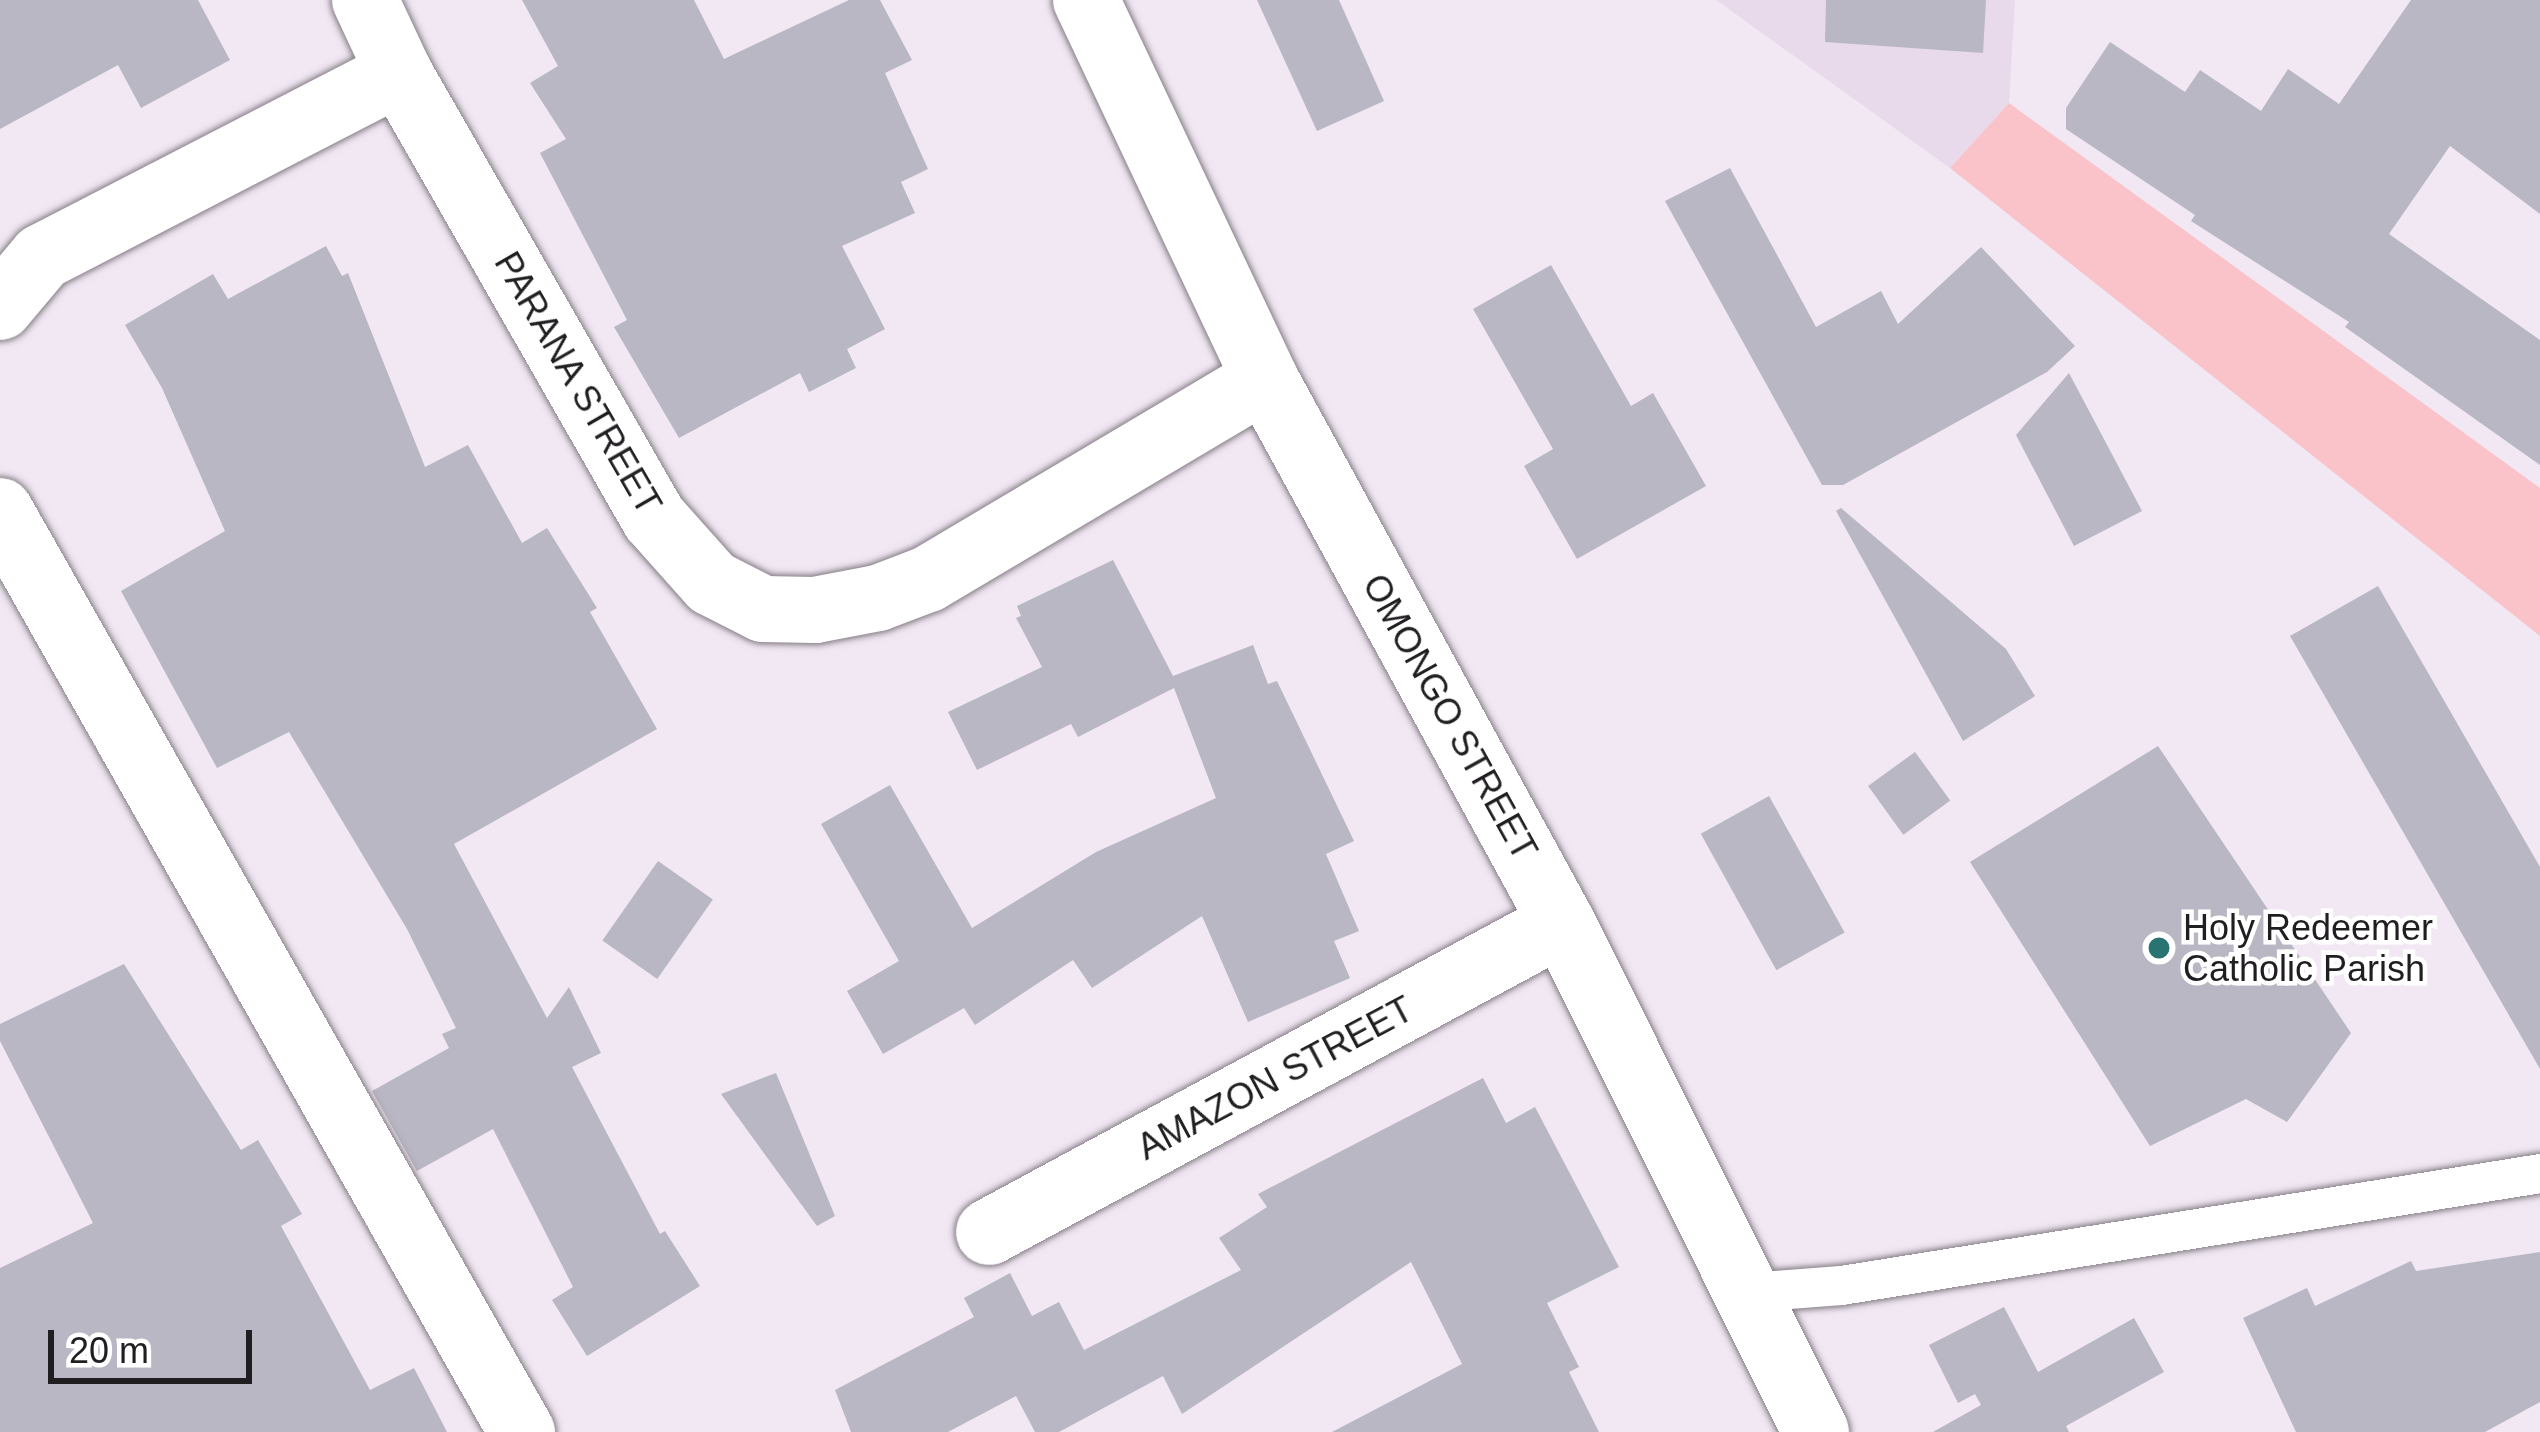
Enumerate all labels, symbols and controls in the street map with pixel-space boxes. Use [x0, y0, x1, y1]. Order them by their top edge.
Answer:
street label: PARANA STREET [485, 243, 671, 523]
street label: OMONGO STREET [1354, 567, 1546, 867]
place label: Holy Redeemer Catholic Parish [2183, 905, 2433, 990]
marker: Holy Redeemer Catholic Parish [2146, 935, 2172, 961]
street label: AMAZON STREET [1130, 987, 1420, 1169]
scale bar [54, 1306, 258, 1380]
text: 20 m [69, 1330, 149, 1371]

